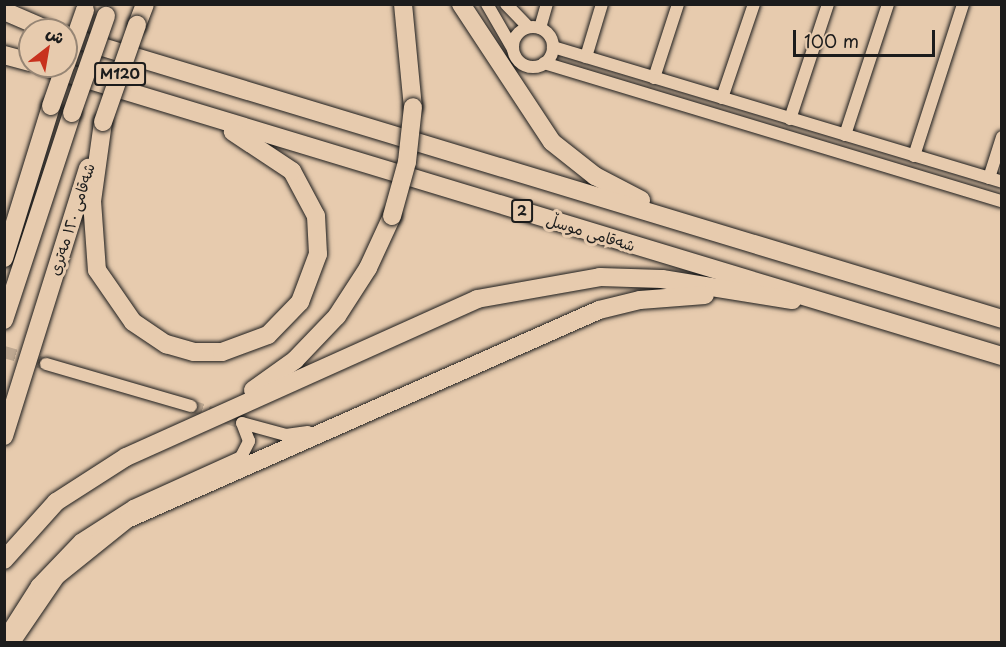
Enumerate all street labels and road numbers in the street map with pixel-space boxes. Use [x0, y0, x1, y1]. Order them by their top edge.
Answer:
road number: M120 [93, 63, 147, 85]
street label: شەقامی ١٢٠ مەتری [44, 161, 98, 277]
road number: 2 [510, 200, 534, 222]
street label: شەقامی موسڵ [544, 210, 638, 254]

